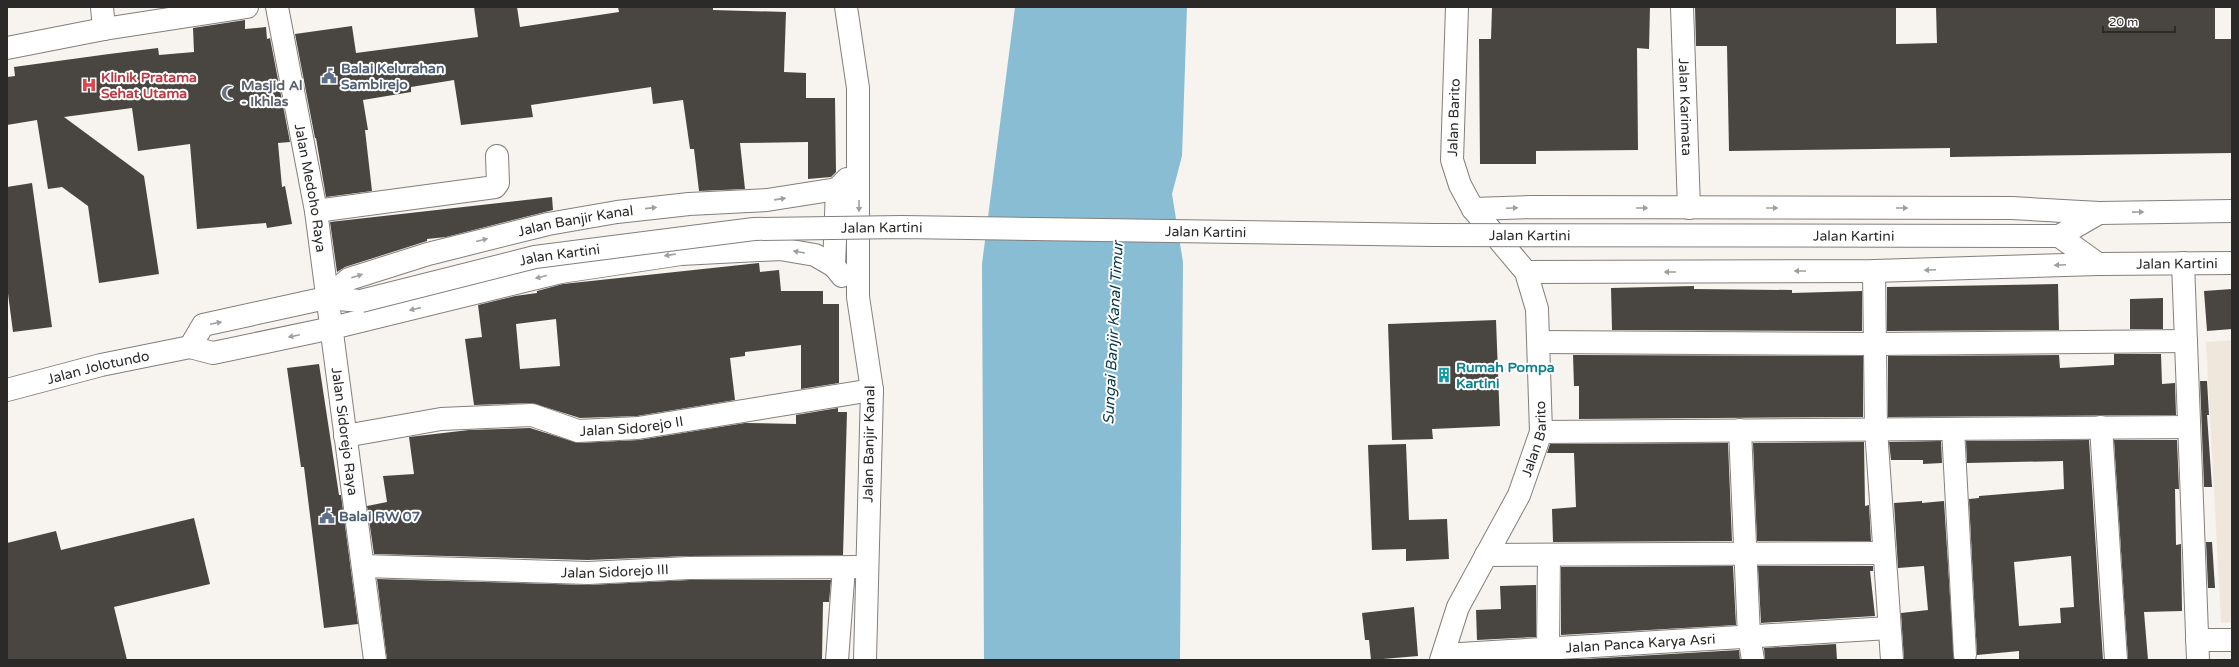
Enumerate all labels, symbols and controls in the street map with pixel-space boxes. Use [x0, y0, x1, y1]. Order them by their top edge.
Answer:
scale bar [2103, 8, 2175, 34]
text: 20 m [2109, 15, 2138, 29]
street label: Jalan Karimata [1675, 58, 1696, 156]
place label: Balai Kelurahan Sambirejo [341, 60, 445, 93]
public building icon: Balai Kelurahan Sambirejo [320, 67, 338, 85]
place label: Klinik Pratama Sehat Utama [101, 69, 197, 102]
hospital icon: Klinik Pratama Sehat Utama [80, 76, 98, 94]
place label: Masjid Al - Ikhlas [241, 77, 302, 110]
street label: Jalan Barito [1444, 78, 1463, 157]
mosque icon: Masjid Al - Ikhlas [220, 84, 238, 102]
street label: Jalan Medoho Raya [291, 122, 330, 253]
one-way arrow [774, 196, 786, 202]
one-way arrow [856, 200, 862, 213]
street label: Jalan Banjir Kanal [516, 202, 634, 240]
one-way arrow [645, 205, 657, 211]
one-way arrow [1506, 205, 1519, 211]
one-way arrow [1636, 205, 1649, 211]
one-way arrow [1766, 205, 1779, 211]
one-way arrow [1896, 205, 1909, 211]
one-way arrow [2132, 209, 2145, 215]
street label: Jalan Kartini [841, 218, 923, 236]
street label: Jalan Kartini [1165, 222, 1247, 241]
street label: Jalan Kartini [1489, 227, 1570, 244]
street label: Jalan Kartini [1813, 227, 1894, 244]
one-way arrow [476, 237, 488, 243]
water label: Sungai Banjir Kanal Timur [1099, 239, 1127, 425]
street label: Jalan Kartini [517, 240, 601, 269]
one-way arrow [793, 249, 805, 255]
one-way arrow [664, 252, 676, 258]
street label: Jalan Kartini [2136, 255, 2218, 272]
one-way arrow [2053, 262, 2066, 269]
one-way arrow [1924, 266, 1936, 273]
one-way arrow [1793, 268, 1806, 274]
one-way arrow [1663, 269, 1676, 275]
one-way arrow [351, 273, 363, 279]
one-way arrow [535, 274, 547, 280]
one-way arrow [409, 306, 422, 312]
one-way arrow [210, 319, 222, 325]
one-way arrow [288, 333, 300, 339]
street label: Jalan Jolotundo [45, 347, 151, 388]
place label: Rumah Pompa Kartini [1456, 359, 1555, 392]
street label: Jalan Sidorejo Raya [328, 366, 362, 497]
building icon: Rumah Pompa Kartini [1435, 366, 1453, 384]
street label: Jalan Banjir Kanal [859, 385, 879, 503]
street label: Jalan Barito [1517, 401, 1549, 479]
street label: Jalan Sidorejo II [579, 412, 684, 439]
public building icon: Balai RW 07 [318, 507, 336, 525]
place label: Balai RW 07 [339, 508, 421, 525]
street label: Jalan Sidorejo III [561, 561, 669, 582]
street label: Jalan Panca Karya Asri [1565, 630, 1716, 656]

